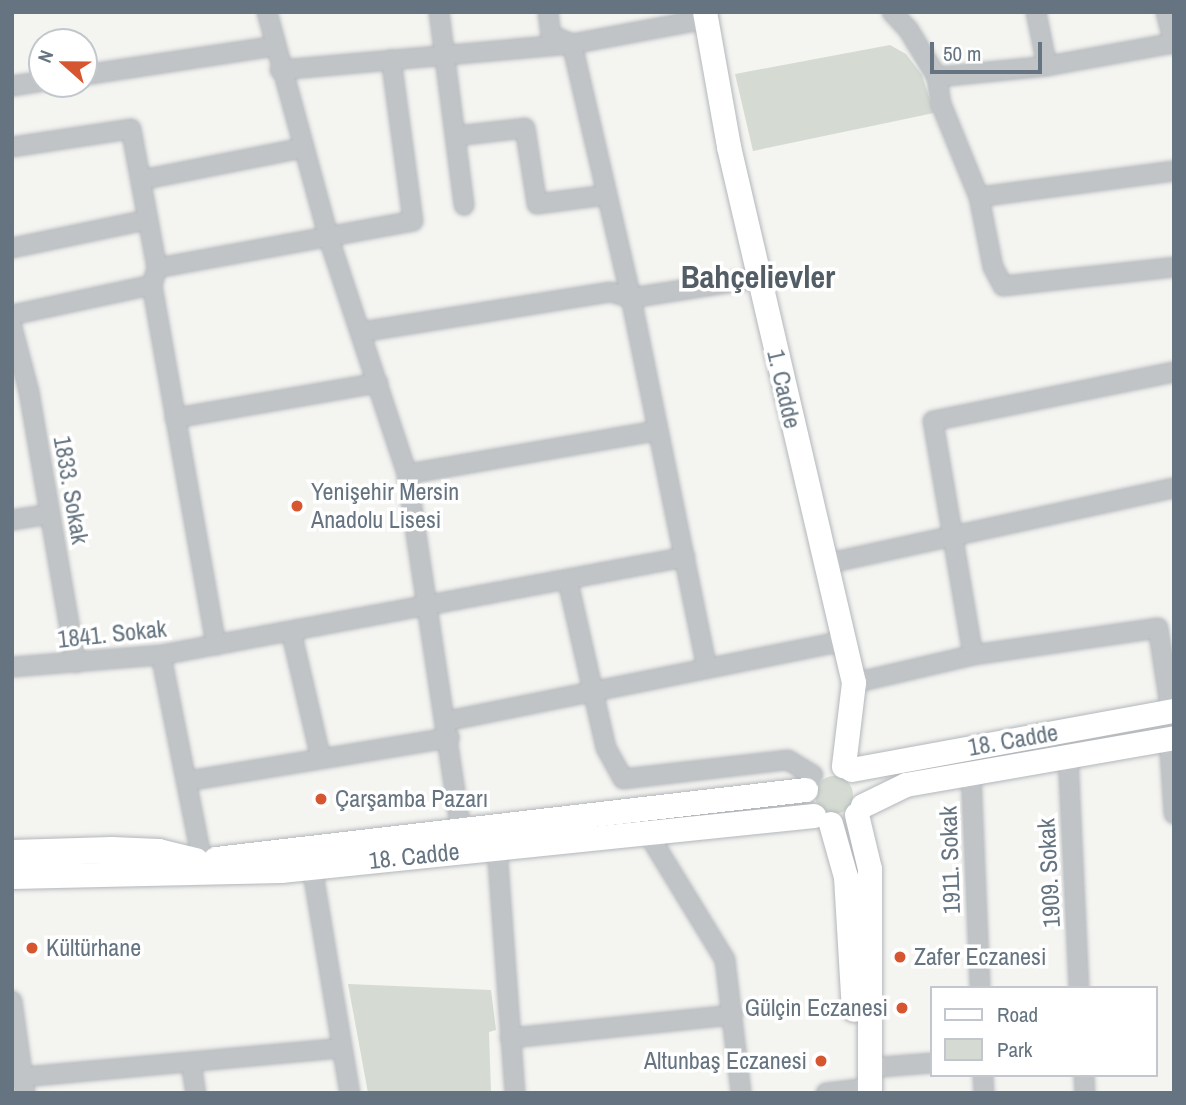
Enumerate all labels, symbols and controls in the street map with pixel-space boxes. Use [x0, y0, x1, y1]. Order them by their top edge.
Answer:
north arrow [28, 28, 98, 98]
scale bar [934, 28, 1046, 72]
text: 50 m [943, 39, 981, 68]
text: N [31, 46, 59, 66]
district label: Bahçelievler [681, 258, 835, 296]
street label: 1. Cadde [761, 347, 807, 431]
street label: 1833. Sokak [47, 434, 95, 546]
place label: Yenişehir Mersin Anadolu Lisesi [311, 478, 459, 534]
marker: Yenişehir Mersin Anadolu Lisesi [289, 498, 305, 514]
street label: 1841. Sokak [56, 614, 168, 654]
street label: 18. Cadde [966, 718, 1060, 762]
place label: Çarşamba Pazarı [335, 785, 488, 813]
marker: Çarşamba Pazarı [313, 791, 329, 807]
street label: 1911. Sokak [934, 806, 966, 914]
street label: 1909. Sokak [1032, 818, 1066, 928]
street label: 18. Cadde [367, 837, 461, 875]
place label: Kültürhane [46, 934, 141, 962]
marker: Kültürhane [24, 940, 40, 956]
place label: Zafer Eczanesi [914, 943, 1046, 971]
marker: Zafer Eczanesi [892, 949, 908, 965]
legend [930, 986, 1158, 1077]
place label: Gülçin Eczanesi [745, 994, 888, 1022]
marker: Gülçin Eczanesi [894, 1000, 910, 1016]
text: Road [997, 1000, 1038, 1029]
text: Park [997, 1035, 1032, 1064]
place label: Altunbaş Eczanesi [644, 1047, 807, 1075]
marker: Altunbaş Eczanesi [813, 1053, 829, 1069]

